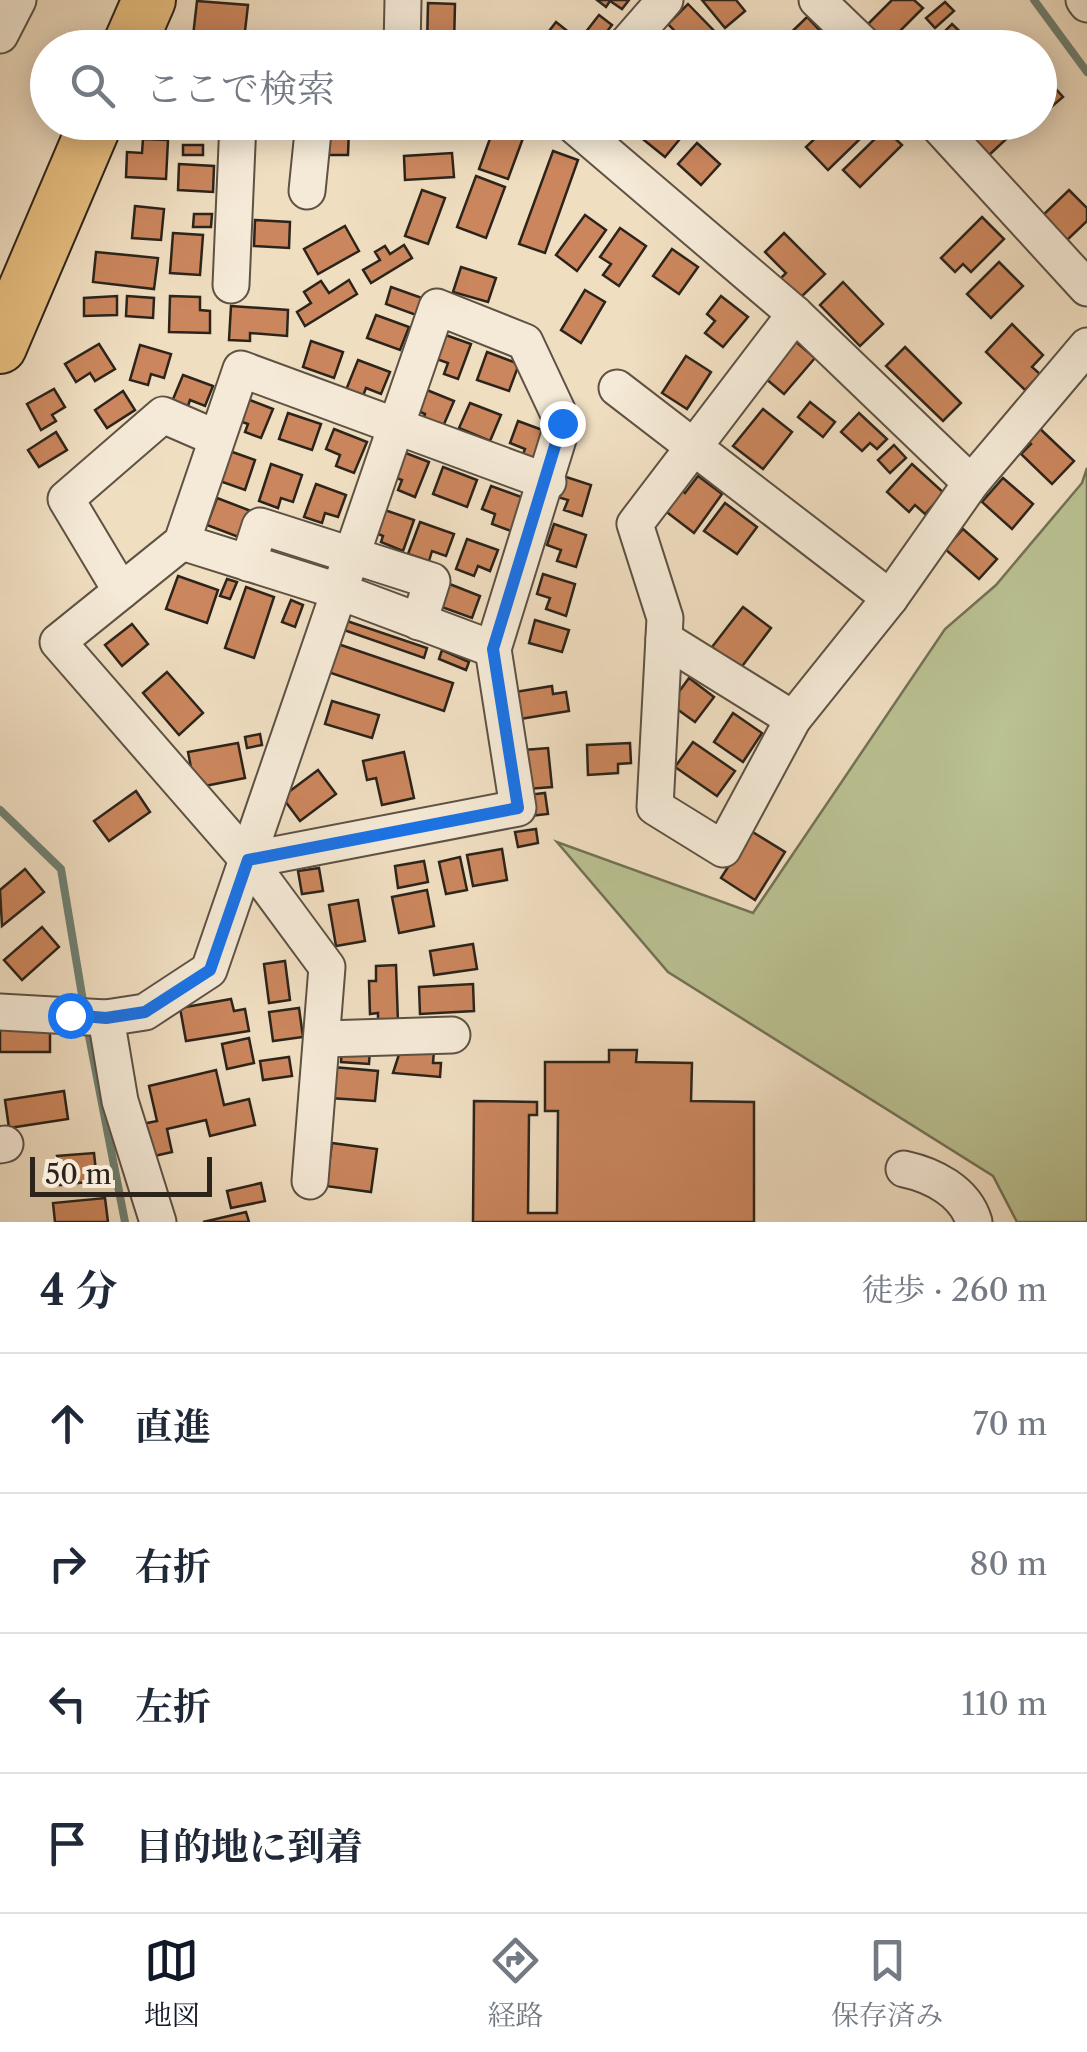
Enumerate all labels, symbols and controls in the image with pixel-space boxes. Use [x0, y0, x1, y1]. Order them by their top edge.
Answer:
search box [30, 30, 1057, 140]
icon: search [65, 58, 120, 113]
text: ここで検索 [145, 65, 335, 112]
route end [540, 401, 586, 447]
route start [48, 993, 94, 1039]
scale bar [30, 1152, 212, 1196]
text: 50 m [45, 1157, 112, 1191]
text: 4 分 [40, 1264, 117, 1316]
text: 徒歩 · 260 m [861, 1270, 1047, 1309]
icon: ahead [40, 1396, 95, 1451]
text: 直進 [135, 1403, 211, 1450]
text: 70 m [973, 1404, 1047, 1443]
icon: right [40, 1536, 95, 1591]
text: 右折 [135, 1543, 211, 1590]
text: 80 m [969, 1544, 1047, 1583]
icon: left [40, 1676, 95, 1731]
text: 左折 [135, 1683, 211, 1730]
text: 110 m [961, 1684, 1047, 1723]
icon: arrive [40, 1816, 95, 1871]
text: 目的地に到着 [135, 1823, 363, 1870]
tab: 地図 [144, 1933, 200, 2033]
tab: 経路 [487, 1933, 543, 2033]
tab: 保存済み [831, 1933, 943, 2033]

